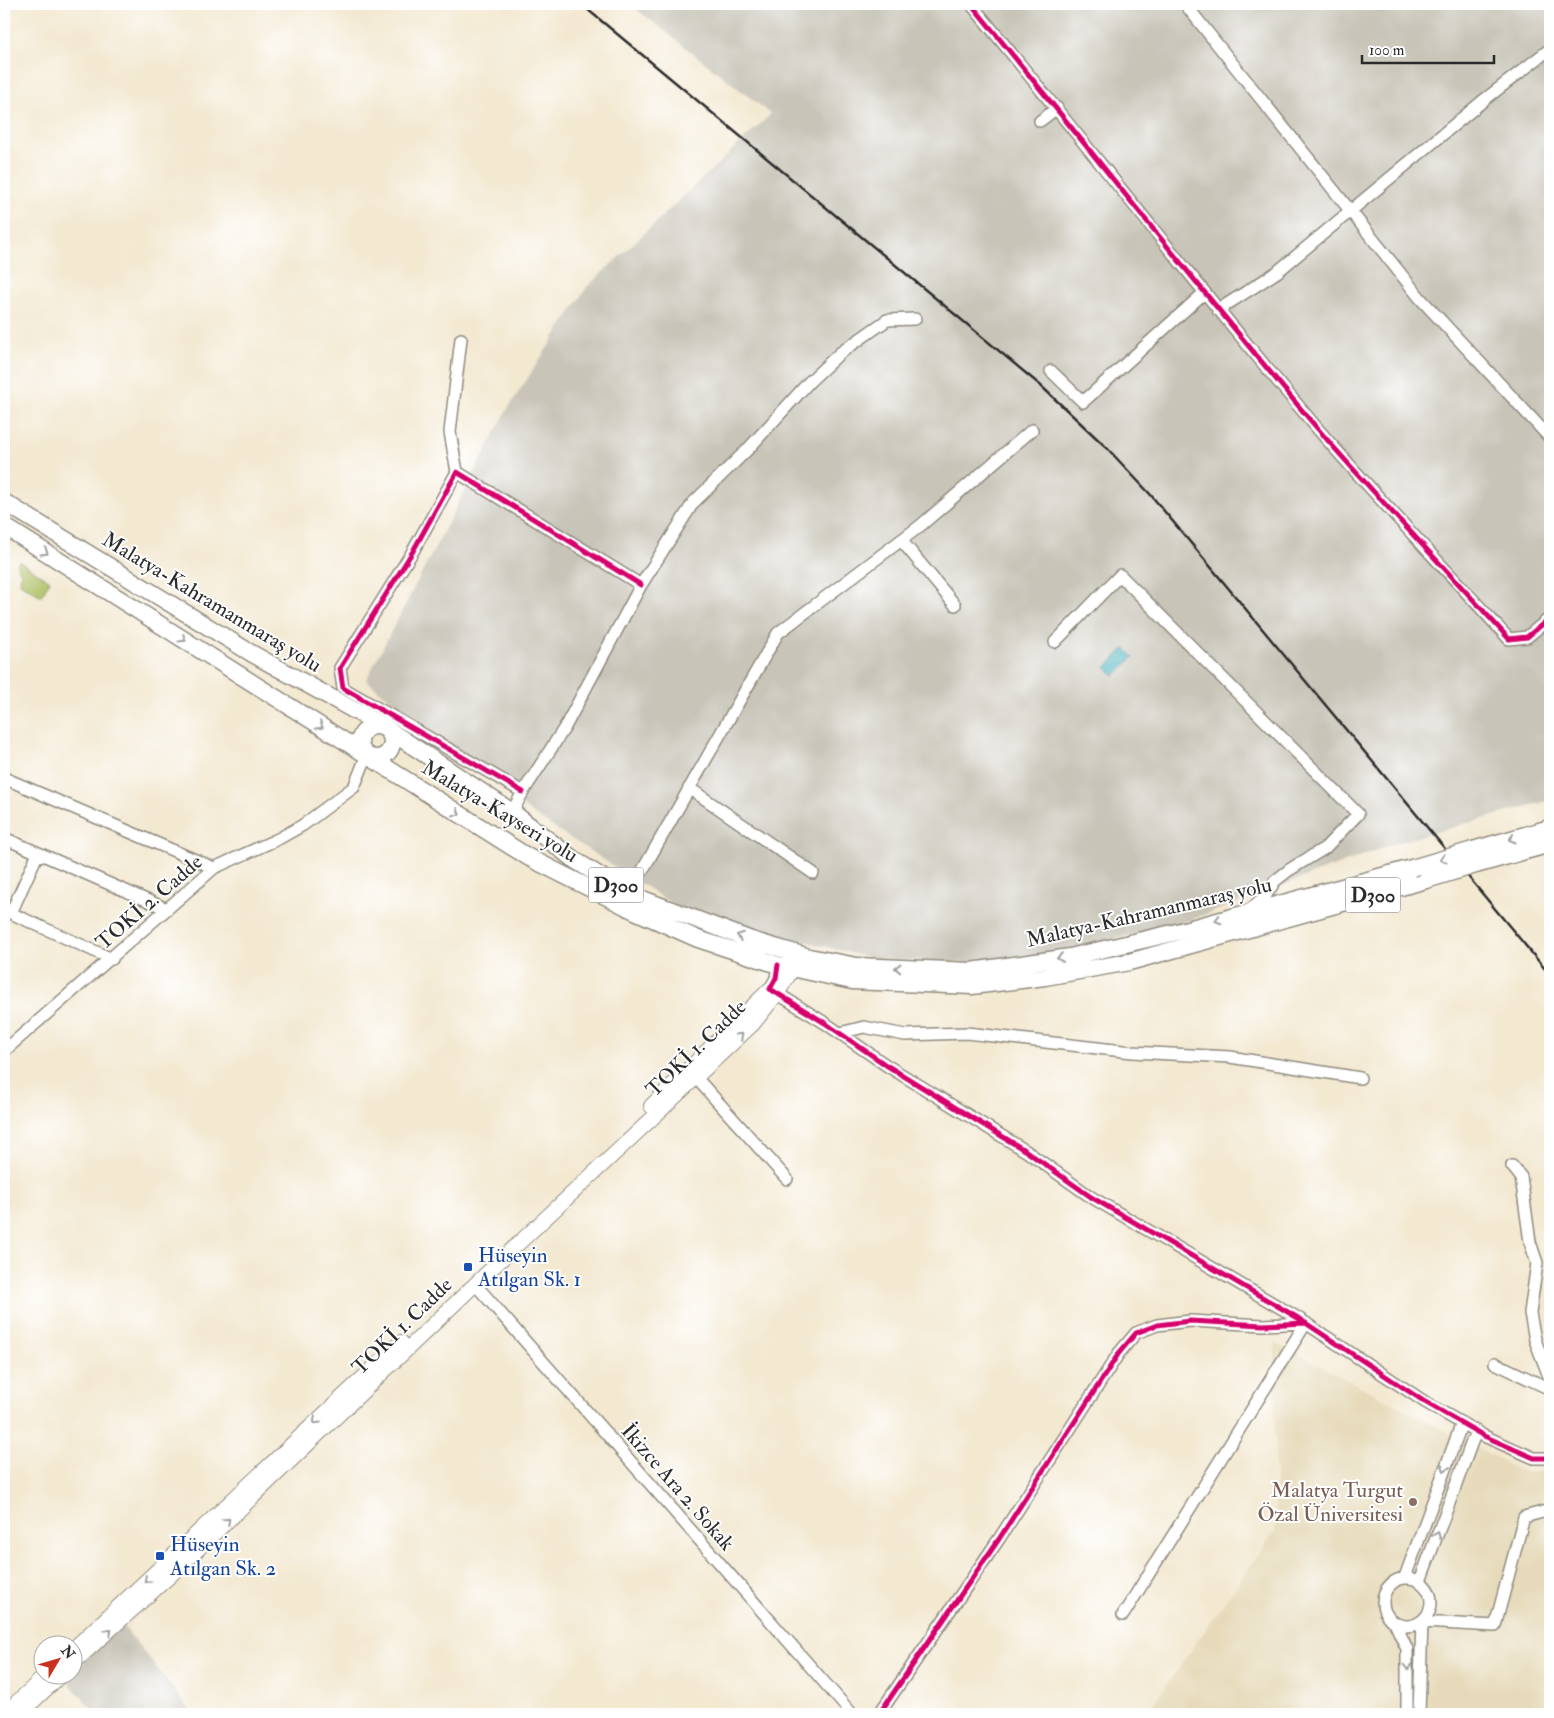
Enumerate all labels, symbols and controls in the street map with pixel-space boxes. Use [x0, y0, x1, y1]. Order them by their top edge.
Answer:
scale bar [1362, 32, 1494, 64]
text: 100 m [1369, 41, 1405, 60]
street label: Malatya-Kahramanmaraş yolu [97, 526, 326, 679]
one-way arrow [40, 546, 49, 555]
one-way arrow [177, 632, 186, 642]
one-way arrow [315, 719, 324, 729]
street label: Malatya-Kayseri yolu [417, 754, 583, 869]
one-way arrow [451, 807, 460, 817]
one-way arrow [1508, 833, 1516, 843]
street label: TOKİ 2. Cadde [90, 849, 208, 956]
one-way arrow [1439, 854, 1448, 864]
road number: D300 [588, 868, 644, 902]
street label: Malatya-Kahramanmaraş yolu [1024, 871, 1275, 954]
road number: D300 [1346, 878, 1400, 912]
one-way arrow [1214, 915, 1222, 925]
one-way arrow [736, 932, 745, 942]
one-way arrow [1055, 953, 1064, 963]
one-way arrow [894, 963, 902, 974]
street label: TOKİ 1. Cadde [640, 994, 752, 1103]
one-way arrow [734, 1033, 743, 1042]
place label: Hüseyin Atılgan Sk. 1 [477, 1242, 581, 1293]
marker: Hüseyin Atılgan Sk. 1 [462, 1261, 474, 1273]
street label: TOKİ 1. Cadde [346, 1272, 458, 1381]
one-way arrow [313, 1415, 322, 1424]
street label: İkizce Ara 2. Sokak [615, 1418, 740, 1556]
one-way arrow [1441, 1464, 1451, 1472]
place label: Malatya Turgut Özal Üniversitesi [1257, 1477, 1403, 1528]
marker: Malatya Turgut Özal Üniversitesi [1407, 1496, 1419, 1508]
one-way arrow [222, 1518, 231, 1527]
place label: Hüseyin Atılgan Sk. 2 [169, 1531, 276, 1582]
one-way arrow [1431, 1531, 1441, 1540]
marker: Hüseyin Atılgan Sk. 2 [154, 1550, 166, 1562]
one-way arrow [144, 1574, 153, 1583]
one-way arrow [103, 1628, 112, 1637]
north arrow [32, 1636, 82, 1686]
text: N [57, 1641, 79, 1663]
one-way arrow [1403, 1664, 1413, 1671]

